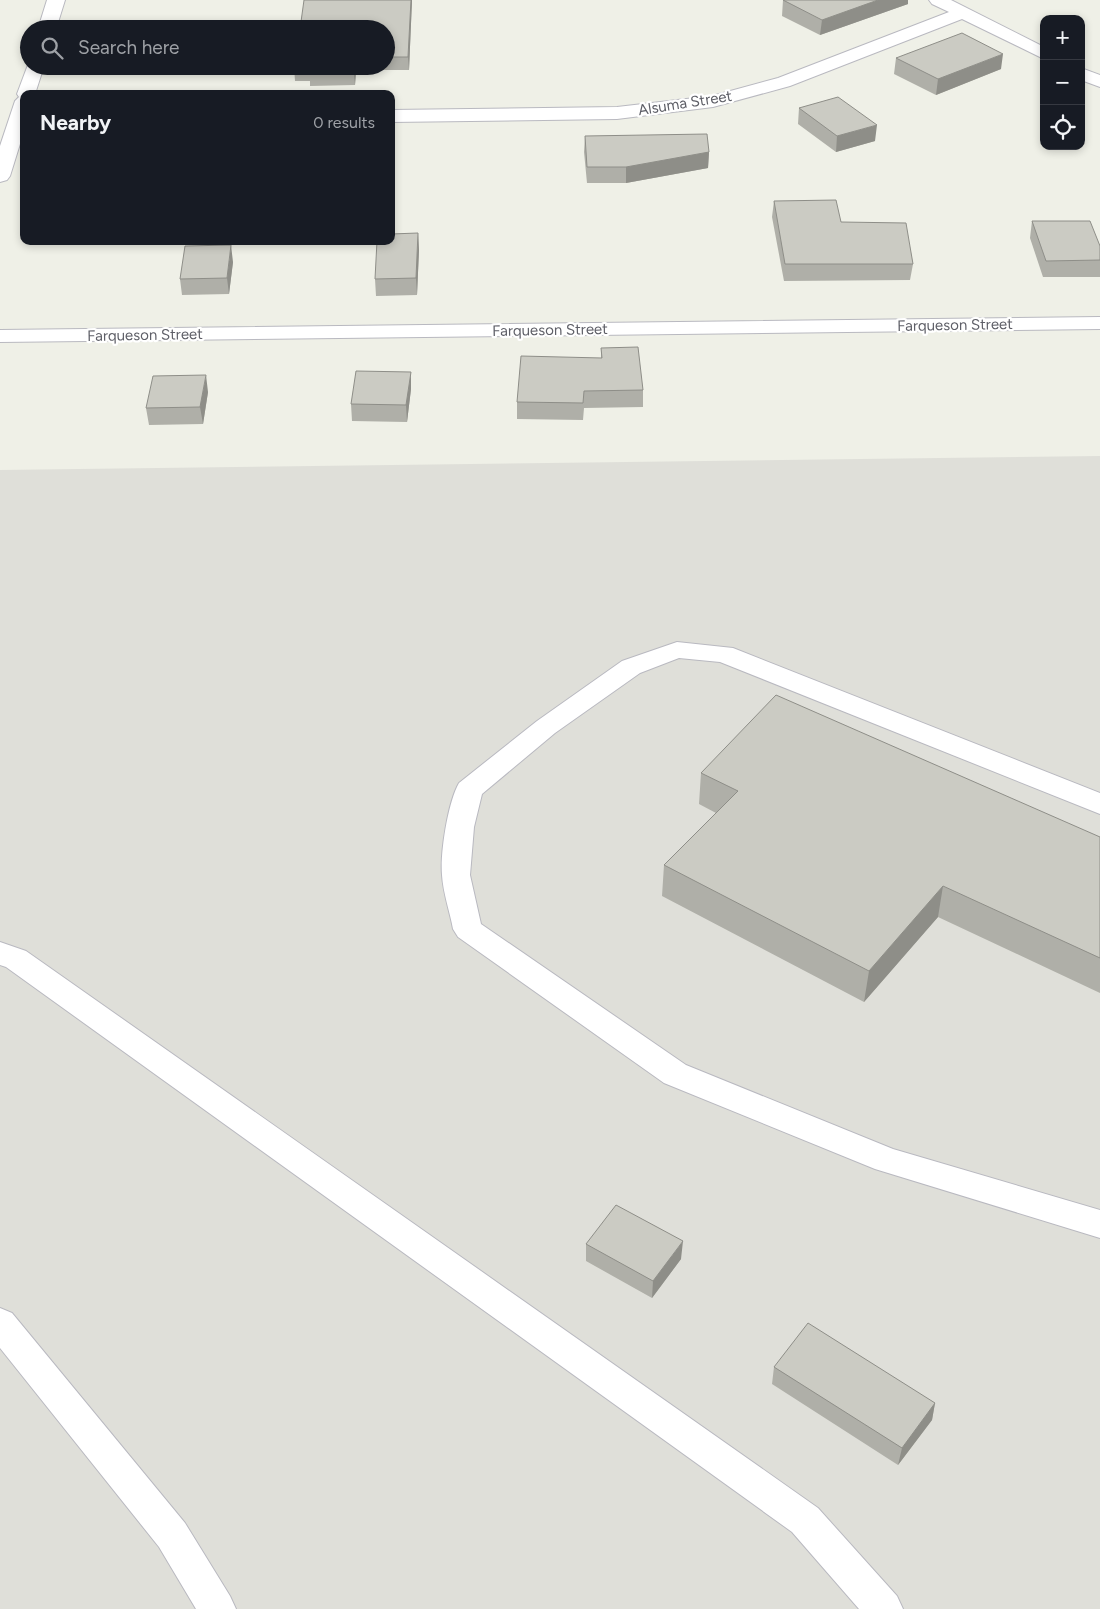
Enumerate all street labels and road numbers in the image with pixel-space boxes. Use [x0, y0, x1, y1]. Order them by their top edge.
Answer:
street label: Alsuma Street [637, 87, 734, 119]
street label: Farqueson Street [897, 315, 1013, 335]
street label: Farqueson Street [492, 320, 608, 340]
street label: Farqueson Street [87, 325, 203, 345]

